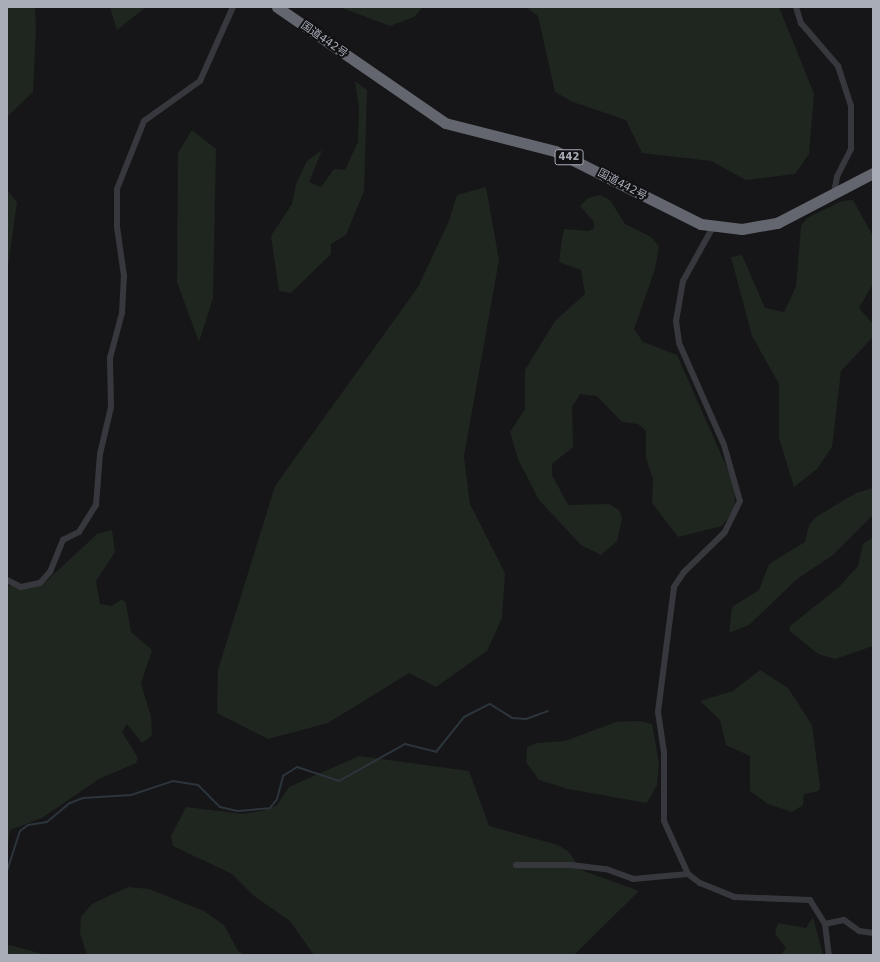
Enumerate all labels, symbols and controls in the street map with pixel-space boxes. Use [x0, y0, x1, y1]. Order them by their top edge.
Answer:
street label: 国道442号 [298, 19, 350, 61]
road number: 442 [554, 149, 584, 165]
street label: 国道442号 [595, 166, 649, 204]

